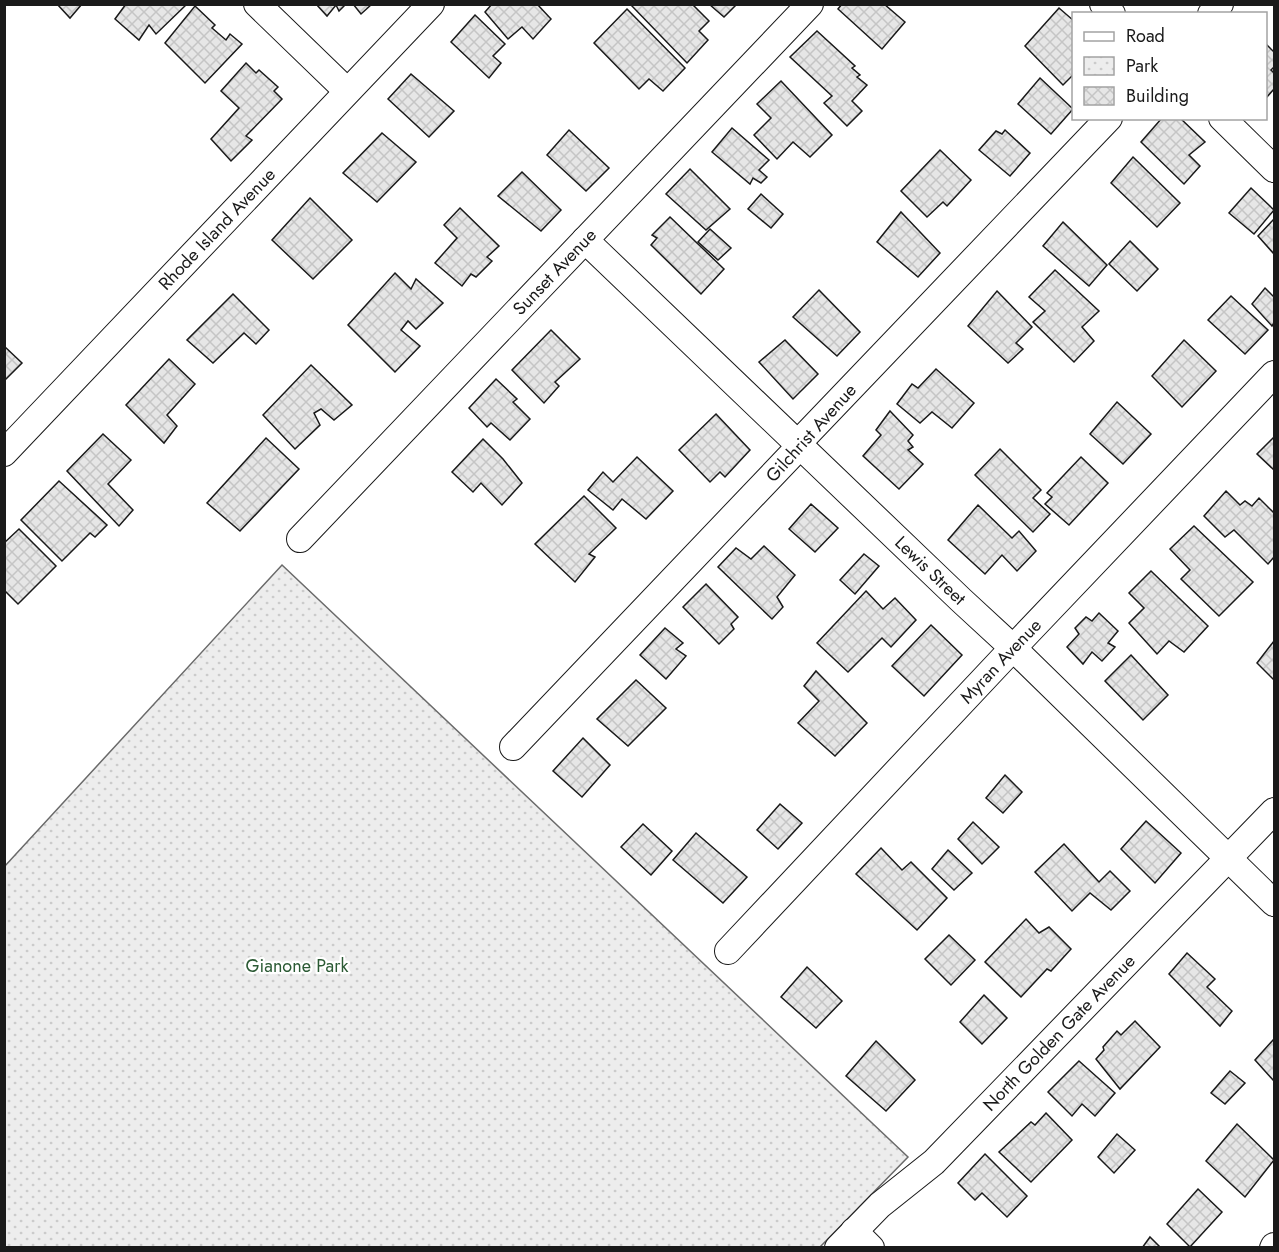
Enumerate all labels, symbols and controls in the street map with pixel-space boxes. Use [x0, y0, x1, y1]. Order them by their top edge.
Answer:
legend [1072, 12, 1267, 120]
text: Road [1126, 23, 1165, 49]
text: Park [1126, 53, 1158, 79]
text: Building [1126, 83, 1189, 109]
street label: Rhode Island Avenue [152, 162, 282, 296]
street label: Sunset Avenue [507, 223, 602, 321]
street label: Gilchrist Avenue [760, 378, 862, 488]
street label: Lewis Street [889, 530, 972, 612]
street label: Myran Avenue [954, 613, 1047, 709]
street label: North Golden Gate Avenue [977, 949, 1141, 1117]
park label: Gianone Park [246, 953, 348, 979]

